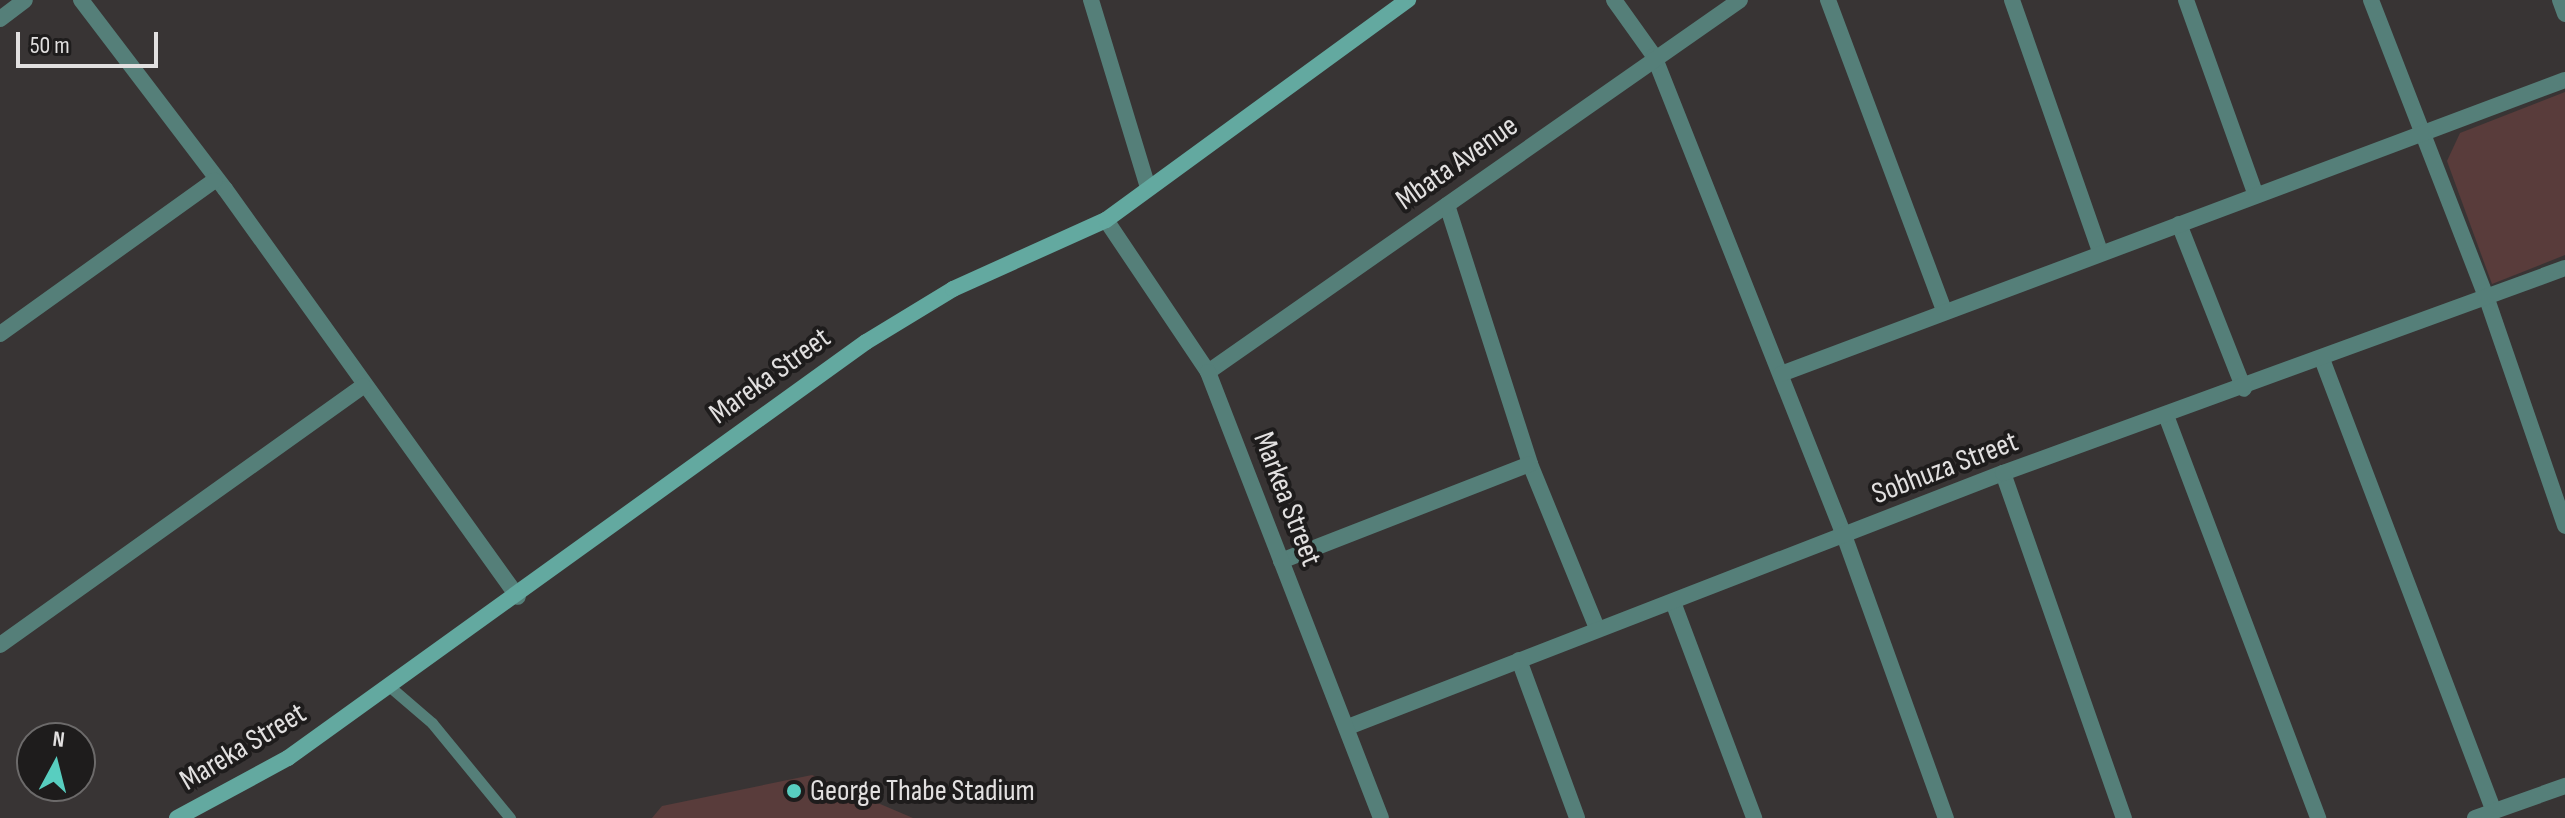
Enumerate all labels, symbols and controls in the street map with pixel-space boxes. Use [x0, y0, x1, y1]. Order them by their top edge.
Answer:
scale bar [20, 16, 162, 66]
text: 50 m [30, 31, 70, 60]
street label: Mbata Avenue [1389, 108, 1525, 218]
street label: Mareka Street [703, 320, 837, 432]
street label: Sobhuza Street [1867, 424, 2023, 512]
street label: Markea Street [1245, 427, 1329, 571]
street label: Mareka Street [173, 695, 313, 799]
north arrow [16, 722, 96, 802]
text: N [51, 726, 66, 754]
place label: George Thabe Stadium [810, 773, 1035, 809]
marker: George Thabe Stadium [785, 782, 803, 800]

